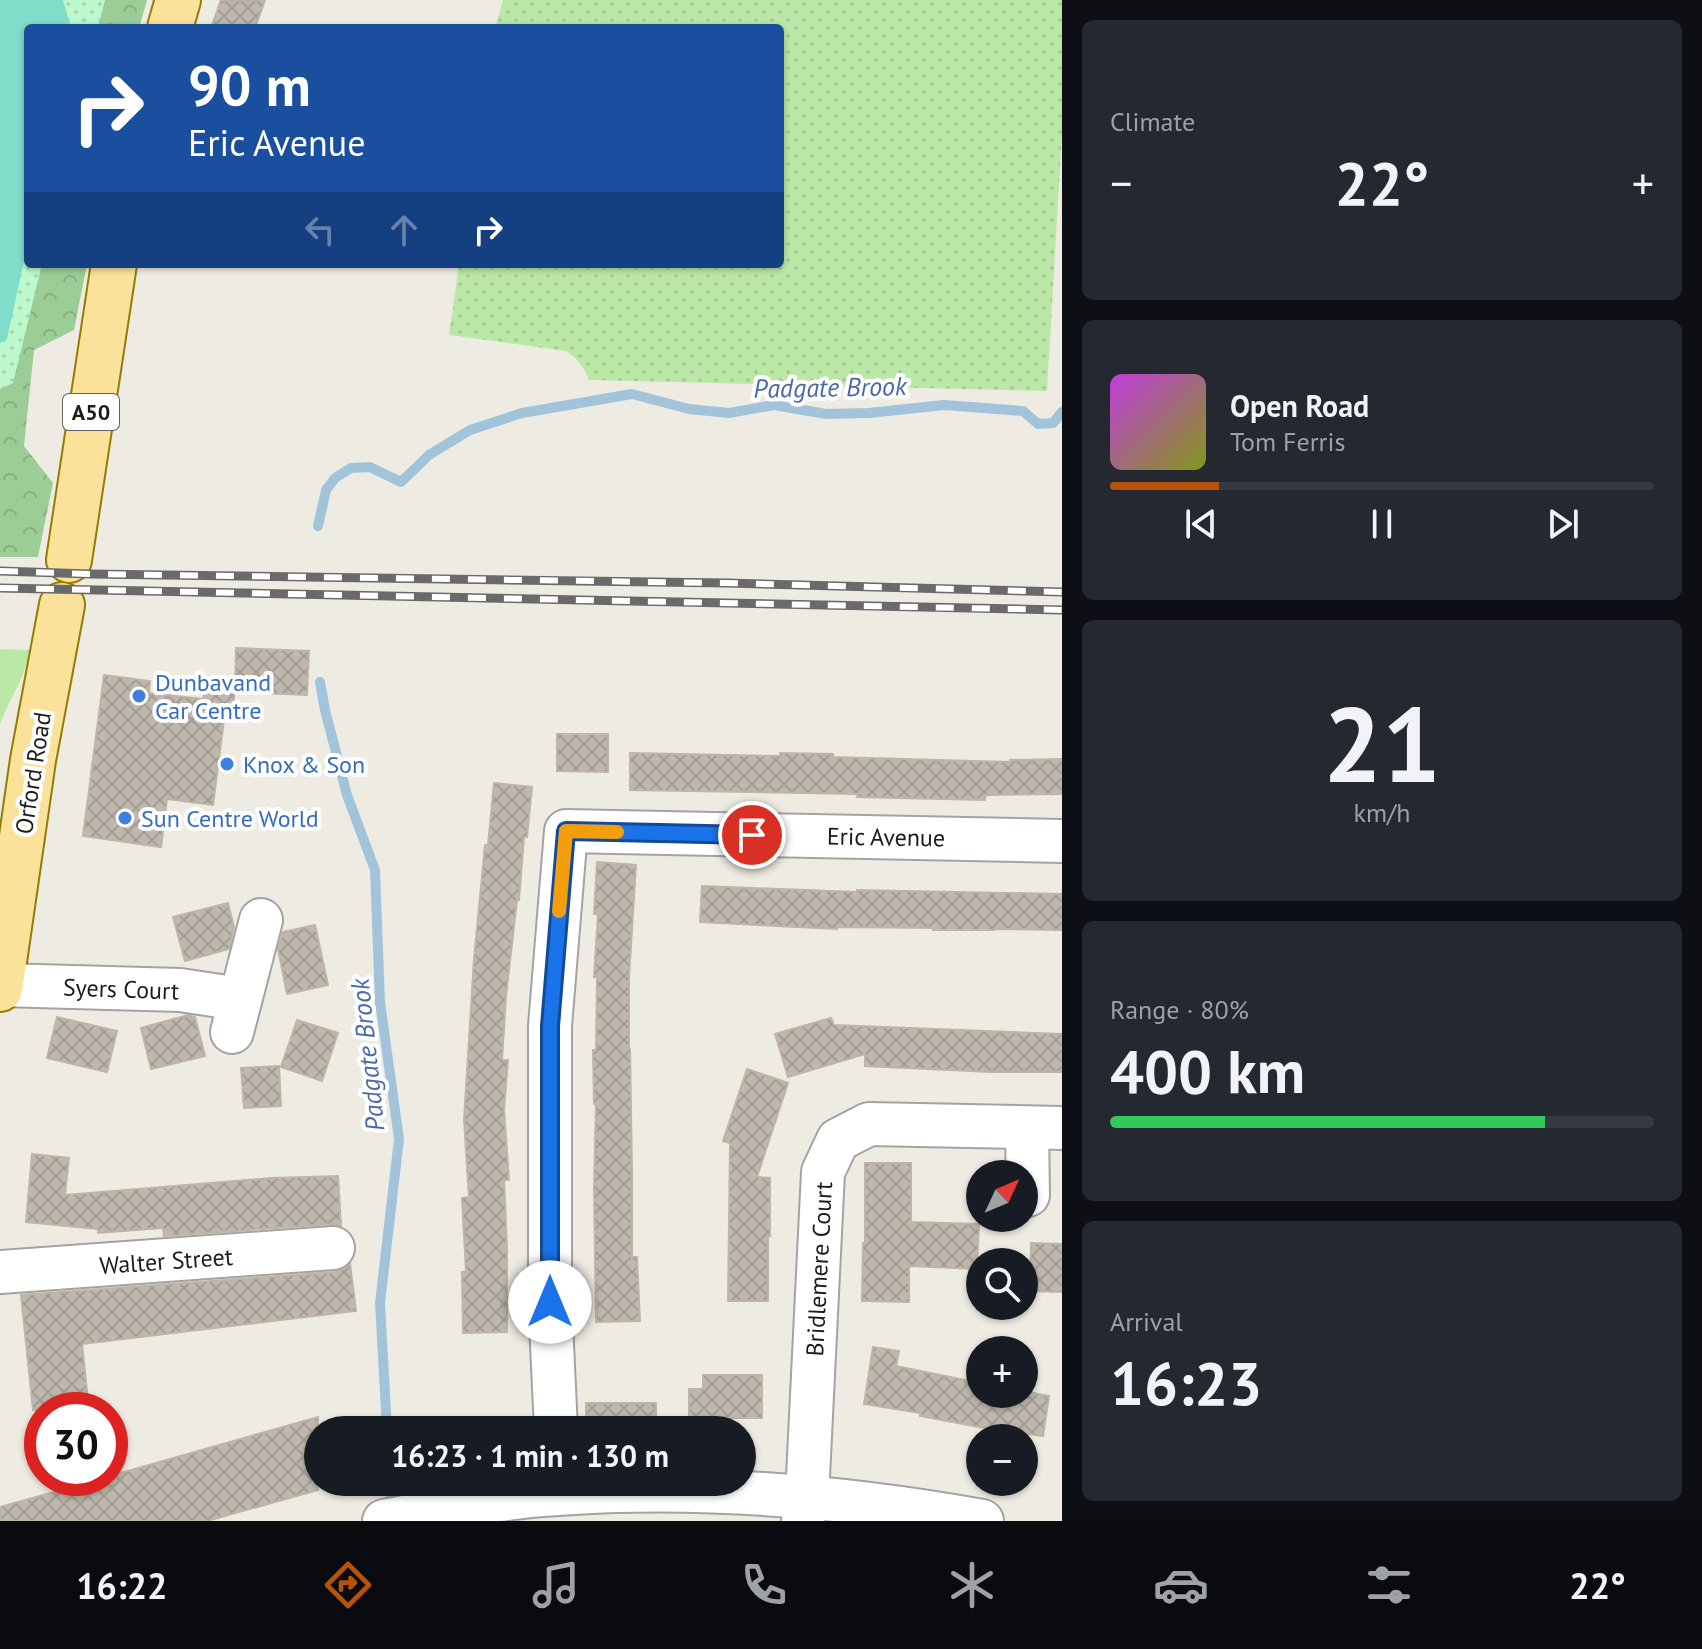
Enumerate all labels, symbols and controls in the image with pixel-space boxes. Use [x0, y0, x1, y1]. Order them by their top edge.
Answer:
text: 90 m [188, 49, 311, 121]
icon: right [56, 56, 160, 160]
text: Climate [1110, 105, 1195, 138]
text: Eric Avenue [188, 119, 365, 166]
text: 22° [1335, 144, 1429, 222]
text: − [1110, 154, 1132, 211]
text: + [1632, 154, 1654, 211]
icon: left [298, 208, 342, 252]
icon: ahead [382, 208, 426, 252]
icon: right [466, 208, 510, 252]
water label: Padgate Brook [753, 369, 908, 405]
text: Open Road [1230, 386, 1369, 425]
road number: A50 [63, 394, 119, 430]
text: Tom Ferris [1230, 425, 1345, 458]
icon: previous [1179, 502, 1223, 546]
icon: pause [1360, 502, 1404, 546]
icon: next [1541, 502, 1585, 546]
place label: Dunbavand Car Centre [155, 667, 271, 726]
text: 21 [1323, 676, 1441, 811]
marker: Dunbavand Car Centre [130, 687, 148, 705]
street label: Orford Road [8, 710, 58, 836]
place label: Knox & Son [243, 749, 365, 780]
marker: Knox & Son [218, 755, 236, 773]
text: km/h [1354, 796, 1411, 829]
pin [718, 801, 786, 869]
place label: Sun Centre World [141, 803, 319, 834]
marker: Sun Centre World [116, 809, 134, 827]
icon: arrive [730, 813, 774, 857]
street label: Eric Avenue [827, 820, 945, 854]
street label: Syers Court [62, 971, 180, 1007]
water label: Padgate Brook [342, 976, 391, 1133]
text: Range · 80% [1110, 993, 1249, 1026]
text: 400 km [1110, 1032, 1305, 1110]
north arrow [966, 1160, 1038, 1232]
map controls [966, 1160, 1038, 1496]
street label: Bridlemere Court [799, 1181, 839, 1357]
street label: Walter Street [98, 1241, 234, 1281]
button: search [966, 1248, 1038, 1320]
position arrow [508, 1260, 592, 1344]
text: Arrival [1110, 1305, 1183, 1338]
button: + [966, 1336, 1038, 1408]
text: 16:23 [1110, 1344, 1262, 1422]
speed limit sign: 30 [24, 1392, 128, 1496]
button: − [966, 1424, 1038, 1496]
text: 16:23 · 1 min · 130 m [391, 1436, 669, 1475]
icon: directions [320, 1557, 376, 1613]
icon: music [528, 1557, 584, 1613]
icon: phone [736, 1557, 792, 1613]
icon: climate [944, 1557, 1000, 1613]
icon: car [1153, 1557, 1209, 1613]
icon: filters [1361, 1557, 1417, 1613]
text: 16:22 [76, 1562, 167, 1609]
text: 22° [1569, 1562, 1626, 1609]

